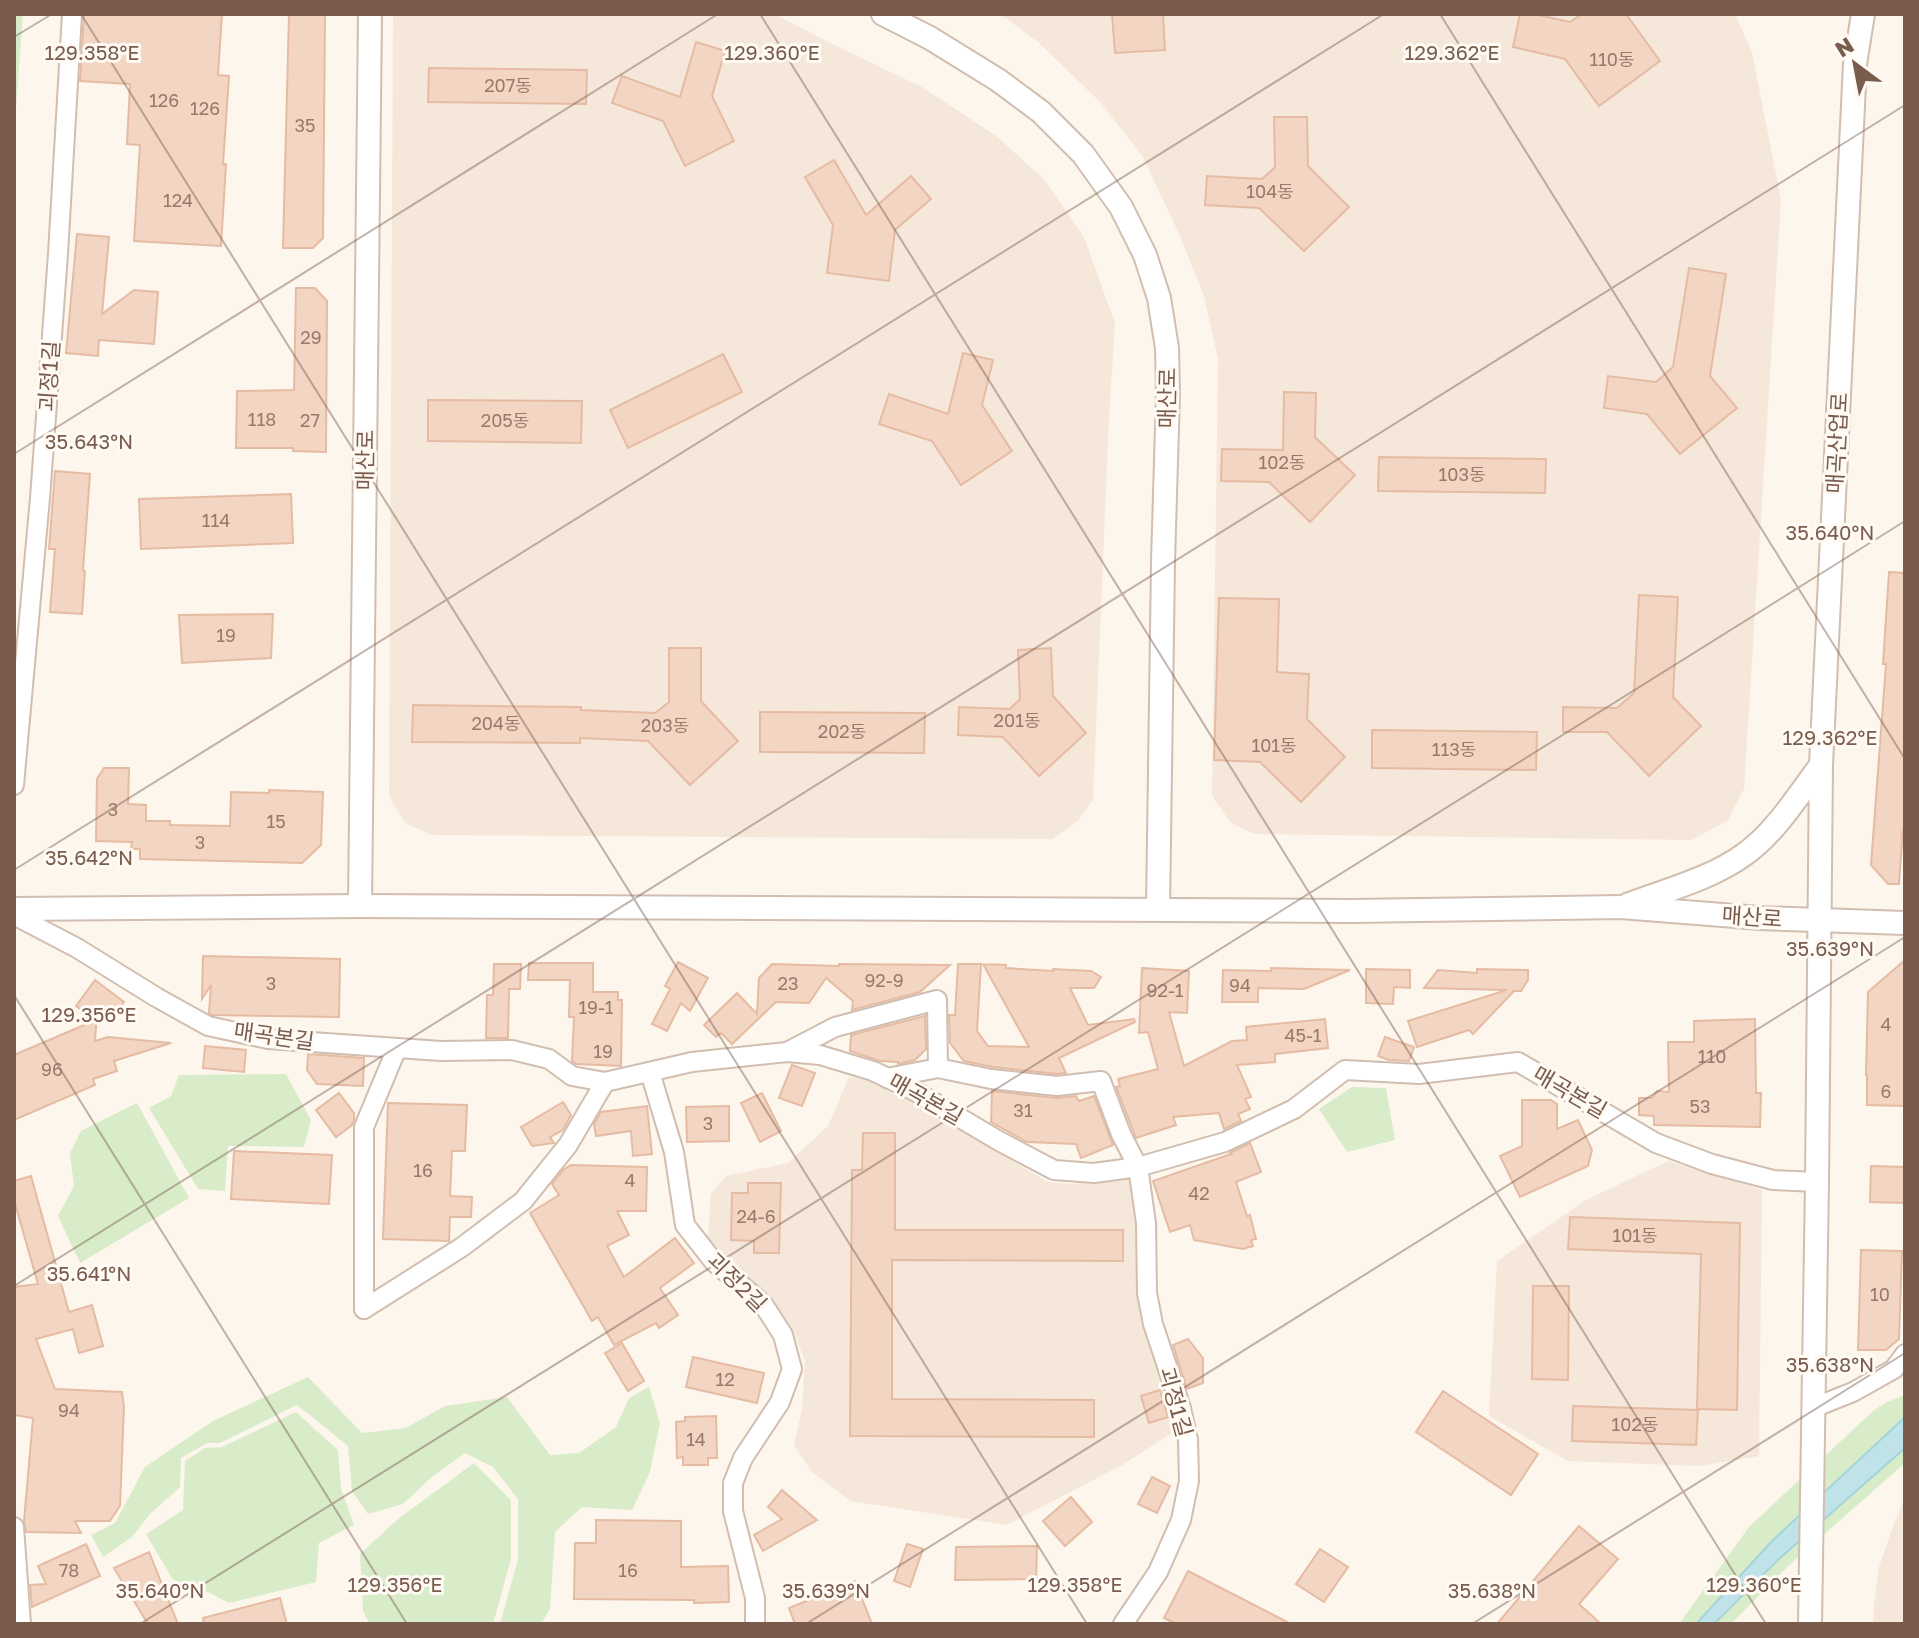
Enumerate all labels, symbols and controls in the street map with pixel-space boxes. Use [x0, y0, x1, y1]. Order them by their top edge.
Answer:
north arrow [1815, 24, 1895, 104]
text: N [1830, 31, 1858, 62]
text: 129.358°E [45, 40, 139, 64]
text: 129.360°E [724, 40, 820, 64]
text: 129.362°E [1405, 40, 1499, 64]
house number: 110동 [1589, 48, 1635, 70]
house number: 207동 [484, 74, 532, 96]
house number: 126 [149, 89, 179, 111]
house number: 126 [190, 97, 220, 119]
house number: 35 [295, 114, 315, 136]
house number: 104동 [1246, 180, 1294, 202]
house number: 124 [163, 189, 193, 211]
house number: 29 [300, 326, 322, 348]
street label: 괴정1길 [33, 339, 64, 413]
street label: 매산로 [1152, 367, 1181, 429]
street label: 매곡산업로 [1820, 392, 1853, 494]
house number: 118 [248, 408, 276, 430]
house number: 27 [300, 409, 320, 431]
house number: 205동 [481, 409, 529, 431]
text: 35.643°N [45, 429, 133, 453]
street label: 매산로 [350, 429, 379, 491]
house number: 102동 [1259, 451, 1305, 473]
house number: 103동 [1439, 463, 1485, 485]
house number: 114 [202, 509, 230, 531]
text: 35.640°N [1786, 520, 1875, 544]
house number: 19 [216, 624, 236, 646]
house number: 201동 [994, 709, 1040, 731]
house number: 204동 [471, 712, 521, 734]
house number: 203동 [641, 714, 689, 736]
house number: 202동 [818, 720, 866, 742]
text: 129.362°E [1783, 725, 1877, 749]
house number: 101동 [1251, 734, 1297, 756]
house number: 113동 [1432, 738, 1476, 760]
house number: 3 [108, 798, 118, 820]
house number: 15 [266, 810, 286, 832]
house number: 3 [195, 831, 205, 853]
text: 35.642°N [45, 845, 133, 869]
street label: 매산로 [1721, 901, 1783, 932]
text: 35.639°N [1786, 936, 1874, 960]
house number: 92-9 [864, 969, 904, 991]
house number: 3 [266, 972, 276, 994]
house number: 23 [778, 972, 798, 994]
house number: 94 [1229, 974, 1251, 996]
house number: 92-1 [1147, 979, 1184, 1001]
house number: 19-1 [578, 996, 614, 1018]
text: 129.356°E [42, 1002, 136, 1026]
house number: 4 [1881, 1013, 1892, 1035]
street label: 매곡본길 [232, 1017, 316, 1055]
house number: 45-1 [1285, 1024, 1322, 1046]
house number: 19 [593, 1040, 613, 1062]
house number: 110 [1698, 1045, 1726, 1067]
house number: 96 [41, 1058, 63, 1080]
street label: 매곡본길 [1528, 1060, 1612, 1124]
street label: 매곡본길 [884, 1067, 968, 1130]
house number: 6 [1881, 1080, 1891, 1102]
house number: 53 [1690, 1095, 1710, 1117]
house number: 31 [1013, 1099, 1033, 1121]
house number: 3 [703, 1112, 713, 1134]
house number: 16 [413, 1159, 433, 1181]
house number: 4 [625, 1169, 636, 1191]
house number: 42 [1188, 1182, 1210, 1204]
house number: 24-6 [736, 1205, 776, 1227]
house number: 101동 [1612, 1224, 1658, 1246]
street label: 괴정2길 [702, 1246, 773, 1317]
text: 35.641°N [47, 1261, 131, 1285]
house number: 10 [1870, 1283, 1890, 1305]
text: 35.638°N [1786, 1352, 1874, 1376]
street label: 괴정1길 [1154, 1364, 1199, 1440]
house number: 12 [715, 1368, 735, 1390]
house number: 94 [58, 1399, 80, 1421]
house number: 102동 [1612, 1413, 1658, 1435]
house number: 14 [686, 1428, 706, 1450]
house number: 78 [59, 1559, 79, 1581]
house number: 16 [618, 1559, 638, 1581]
text: 129.356°E [348, 1572, 442, 1596]
text: 129.358°E [1028, 1572, 1122, 1596]
text: 129.360°E [1706, 1572, 1802, 1596]
text: 35.640°N [116, 1578, 205, 1602]
text: 35.639°N [782, 1578, 870, 1602]
text: 35.638°N [1448, 1578, 1536, 1602]

